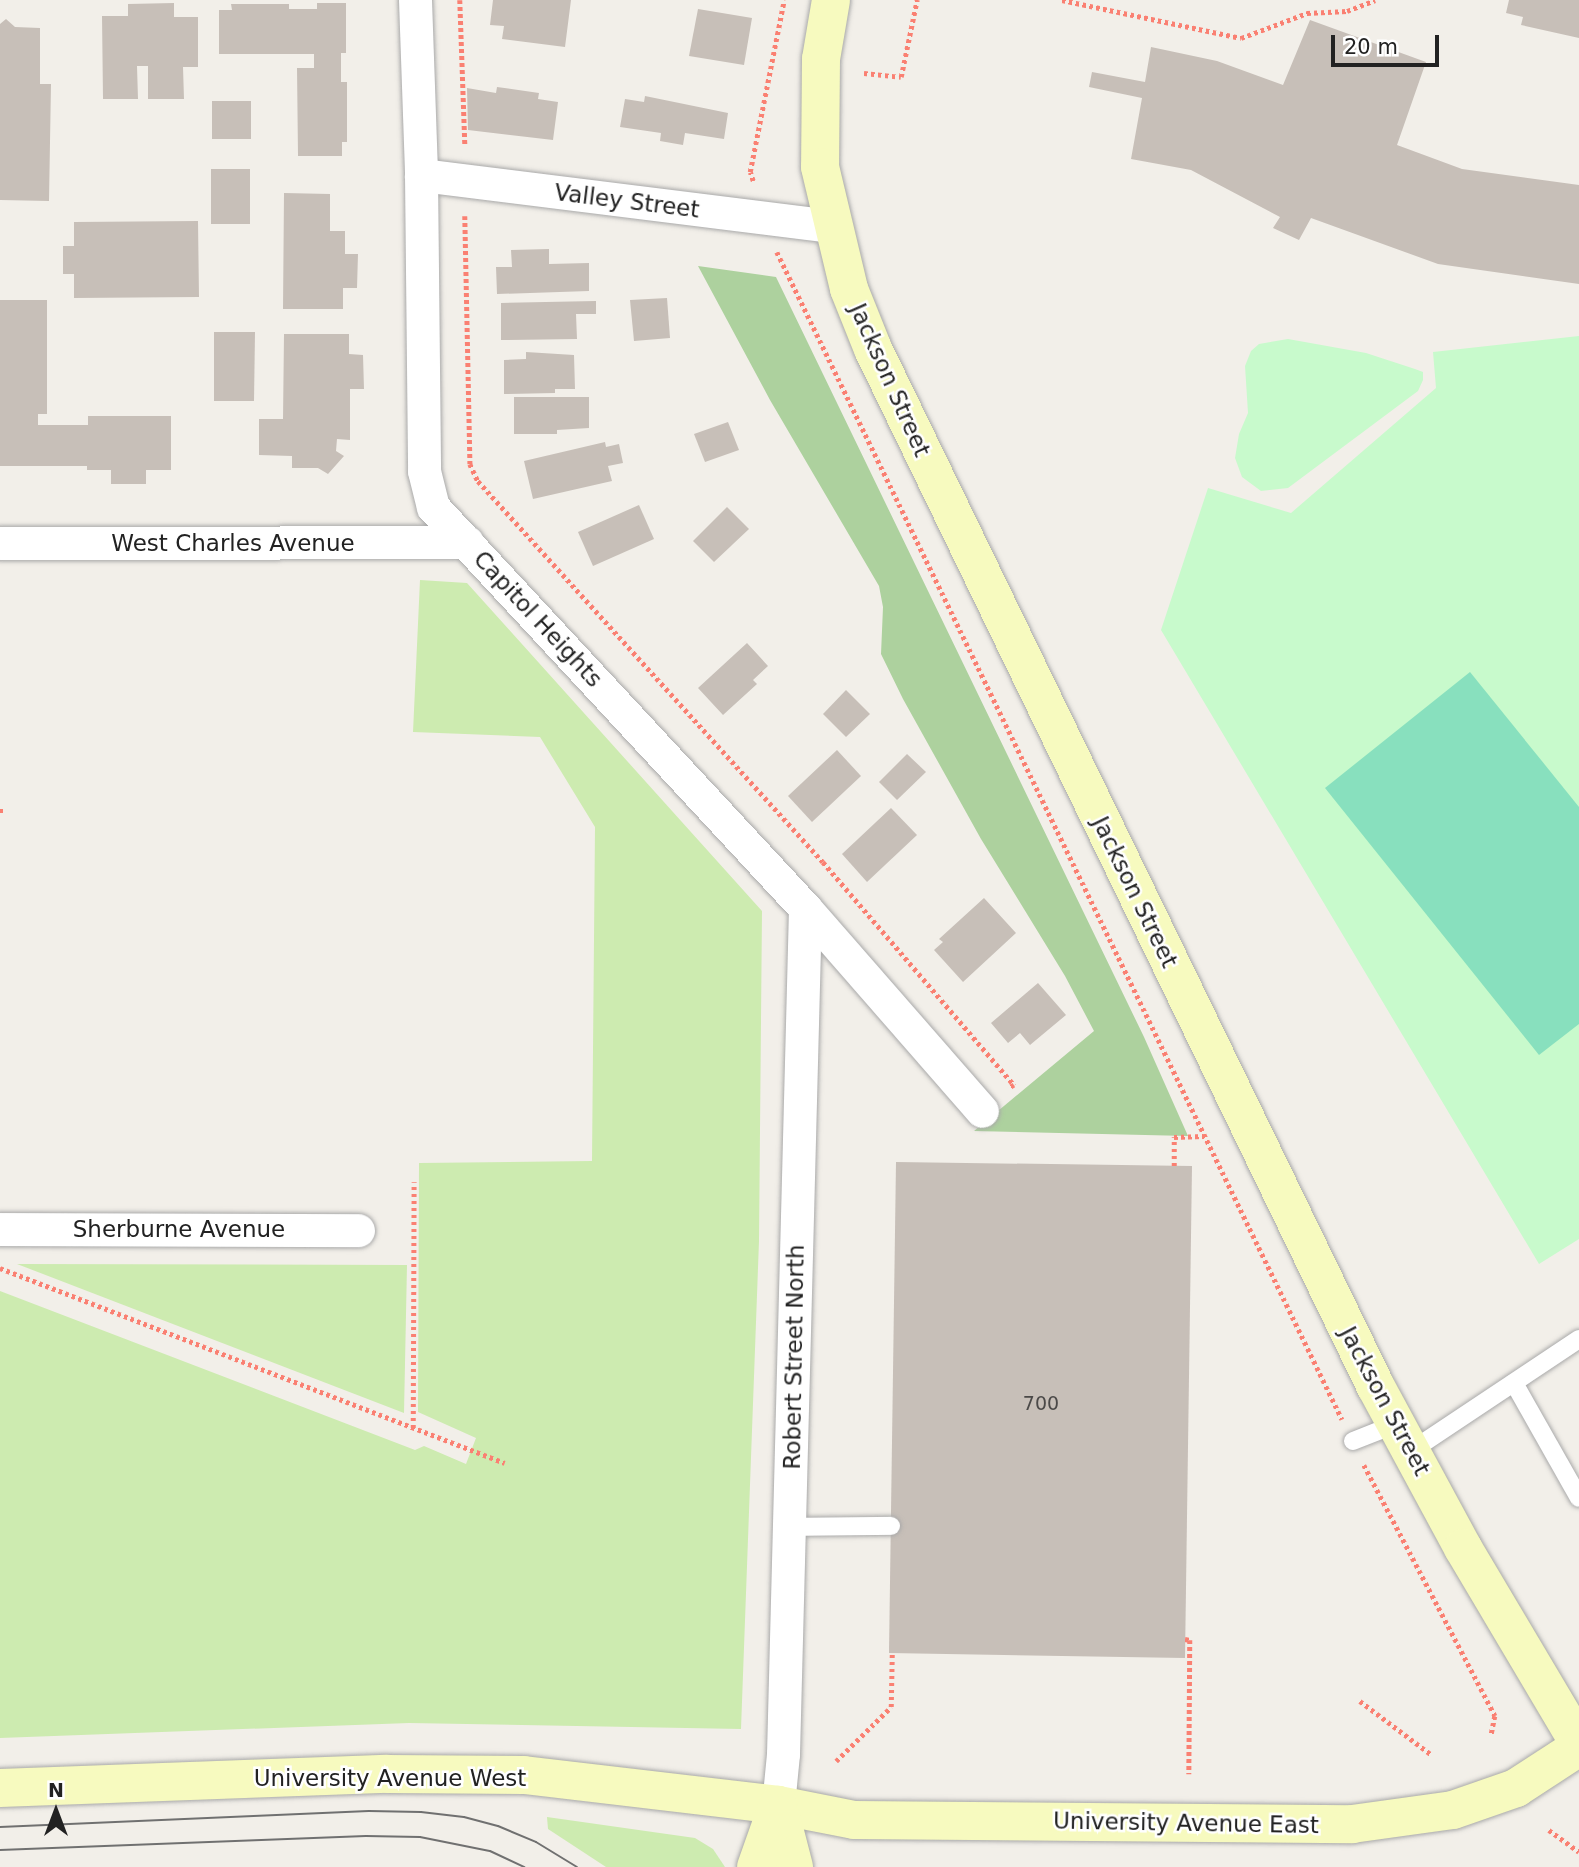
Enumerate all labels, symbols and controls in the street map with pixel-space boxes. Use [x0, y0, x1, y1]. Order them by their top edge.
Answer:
scale bar [1334, 21, 1442, 65]
text: 20 m [1344, 35, 1398, 59]
street label: Valley Street [553, 178, 701, 224]
street label: Jackson Street [844, 299, 936, 461]
street label: West Charles Avenue [111, 529, 355, 557]
street label: Capitol Heights [468, 545, 608, 693]
street label: Jackson Street [1087, 812, 1183, 972]
street label: Sherburne Avenue [73, 1215, 285, 1243]
street label: Robert Street North [778, 1244, 810, 1470]
street label: Jackson Street [1334, 1322, 1436, 1480]
house number: 700 [1023, 1393, 1059, 1415]
street label: University Avenue West [254, 1764, 526, 1792]
north arrow [21, 1776, 91, 1846]
text: N [48, 1779, 64, 1801]
street label: University Avenue East [1053, 1807, 1319, 1839]

